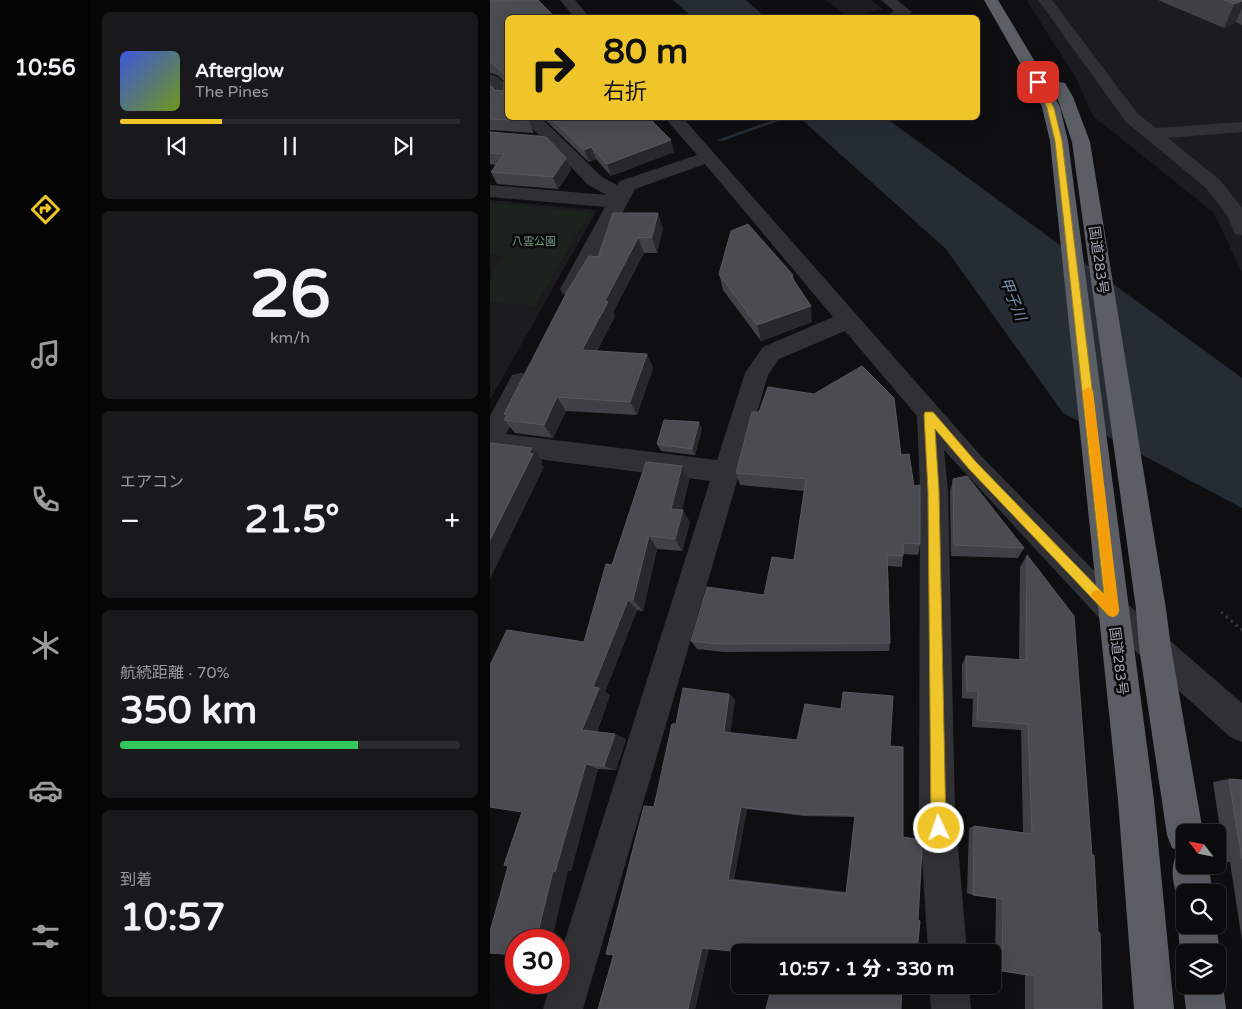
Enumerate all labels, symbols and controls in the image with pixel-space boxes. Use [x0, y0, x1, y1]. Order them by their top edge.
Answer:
text: 80 m [603, 31, 688, 73]
icon: right [520, 35, 585, 100]
text: 10:56 [15, 55, 75, 81]
text: Afterglow [195, 60, 284, 82]
pin [1017, 61, 1059, 103]
icon: arrive [1024, 68, 1052, 96]
text: 右折 [603, 79, 647, 105]
text: The Pines [195, 82, 269, 102]
icon: previous [163, 132, 191, 160]
icon: pause [276, 132, 304, 160]
icon: next [389, 132, 417, 160]
icon: directions [28, 192, 63, 227]
street label: 国道283号 [1085, 225, 1112, 295]
park label: 八雲公園 [512, 235, 556, 248]
text: 26 [249, 256, 331, 335]
water label: 甲子川 [996, 275, 1031, 325]
text: km/h [270, 328, 310, 348]
icon: music [28, 337, 63, 372]
text: エアコン [120, 472, 184, 492]
icon: phone [28, 482, 63, 517]
text: 21.5° [245, 497, 340, 543]
text: − [120, 504, 140, 538]
text: + [444, 504, 460, 538]
street label: 国道283号 [1106, 626, 1131, 696]
icon: climate [28, 628, 63, 663]
text: 航続距離 · 70% [120, 663, 230, 683]
text: 350 km [120, 688, 257, 734]
icon: car [28, 773, 63, 808]
position arrow [912, 801, 964, 853]
north arrow [1176, 824, 1226, 874]
map controls [1176, 824, 1226, 994]
text: 到着 [120, 870, 152, 890]
button: search [1176, 884, 1226, 934]
text: 10:57 [120, 895, 225, 941]
icon: filters [28, 919, 63, 954]
speed limit sign: 30 [505, 929, 570, 994]
button: layers [1176, 944, 1226, 994]
text: 10:57 · 1 分 · 330 m [778, 958, 954, 980]

